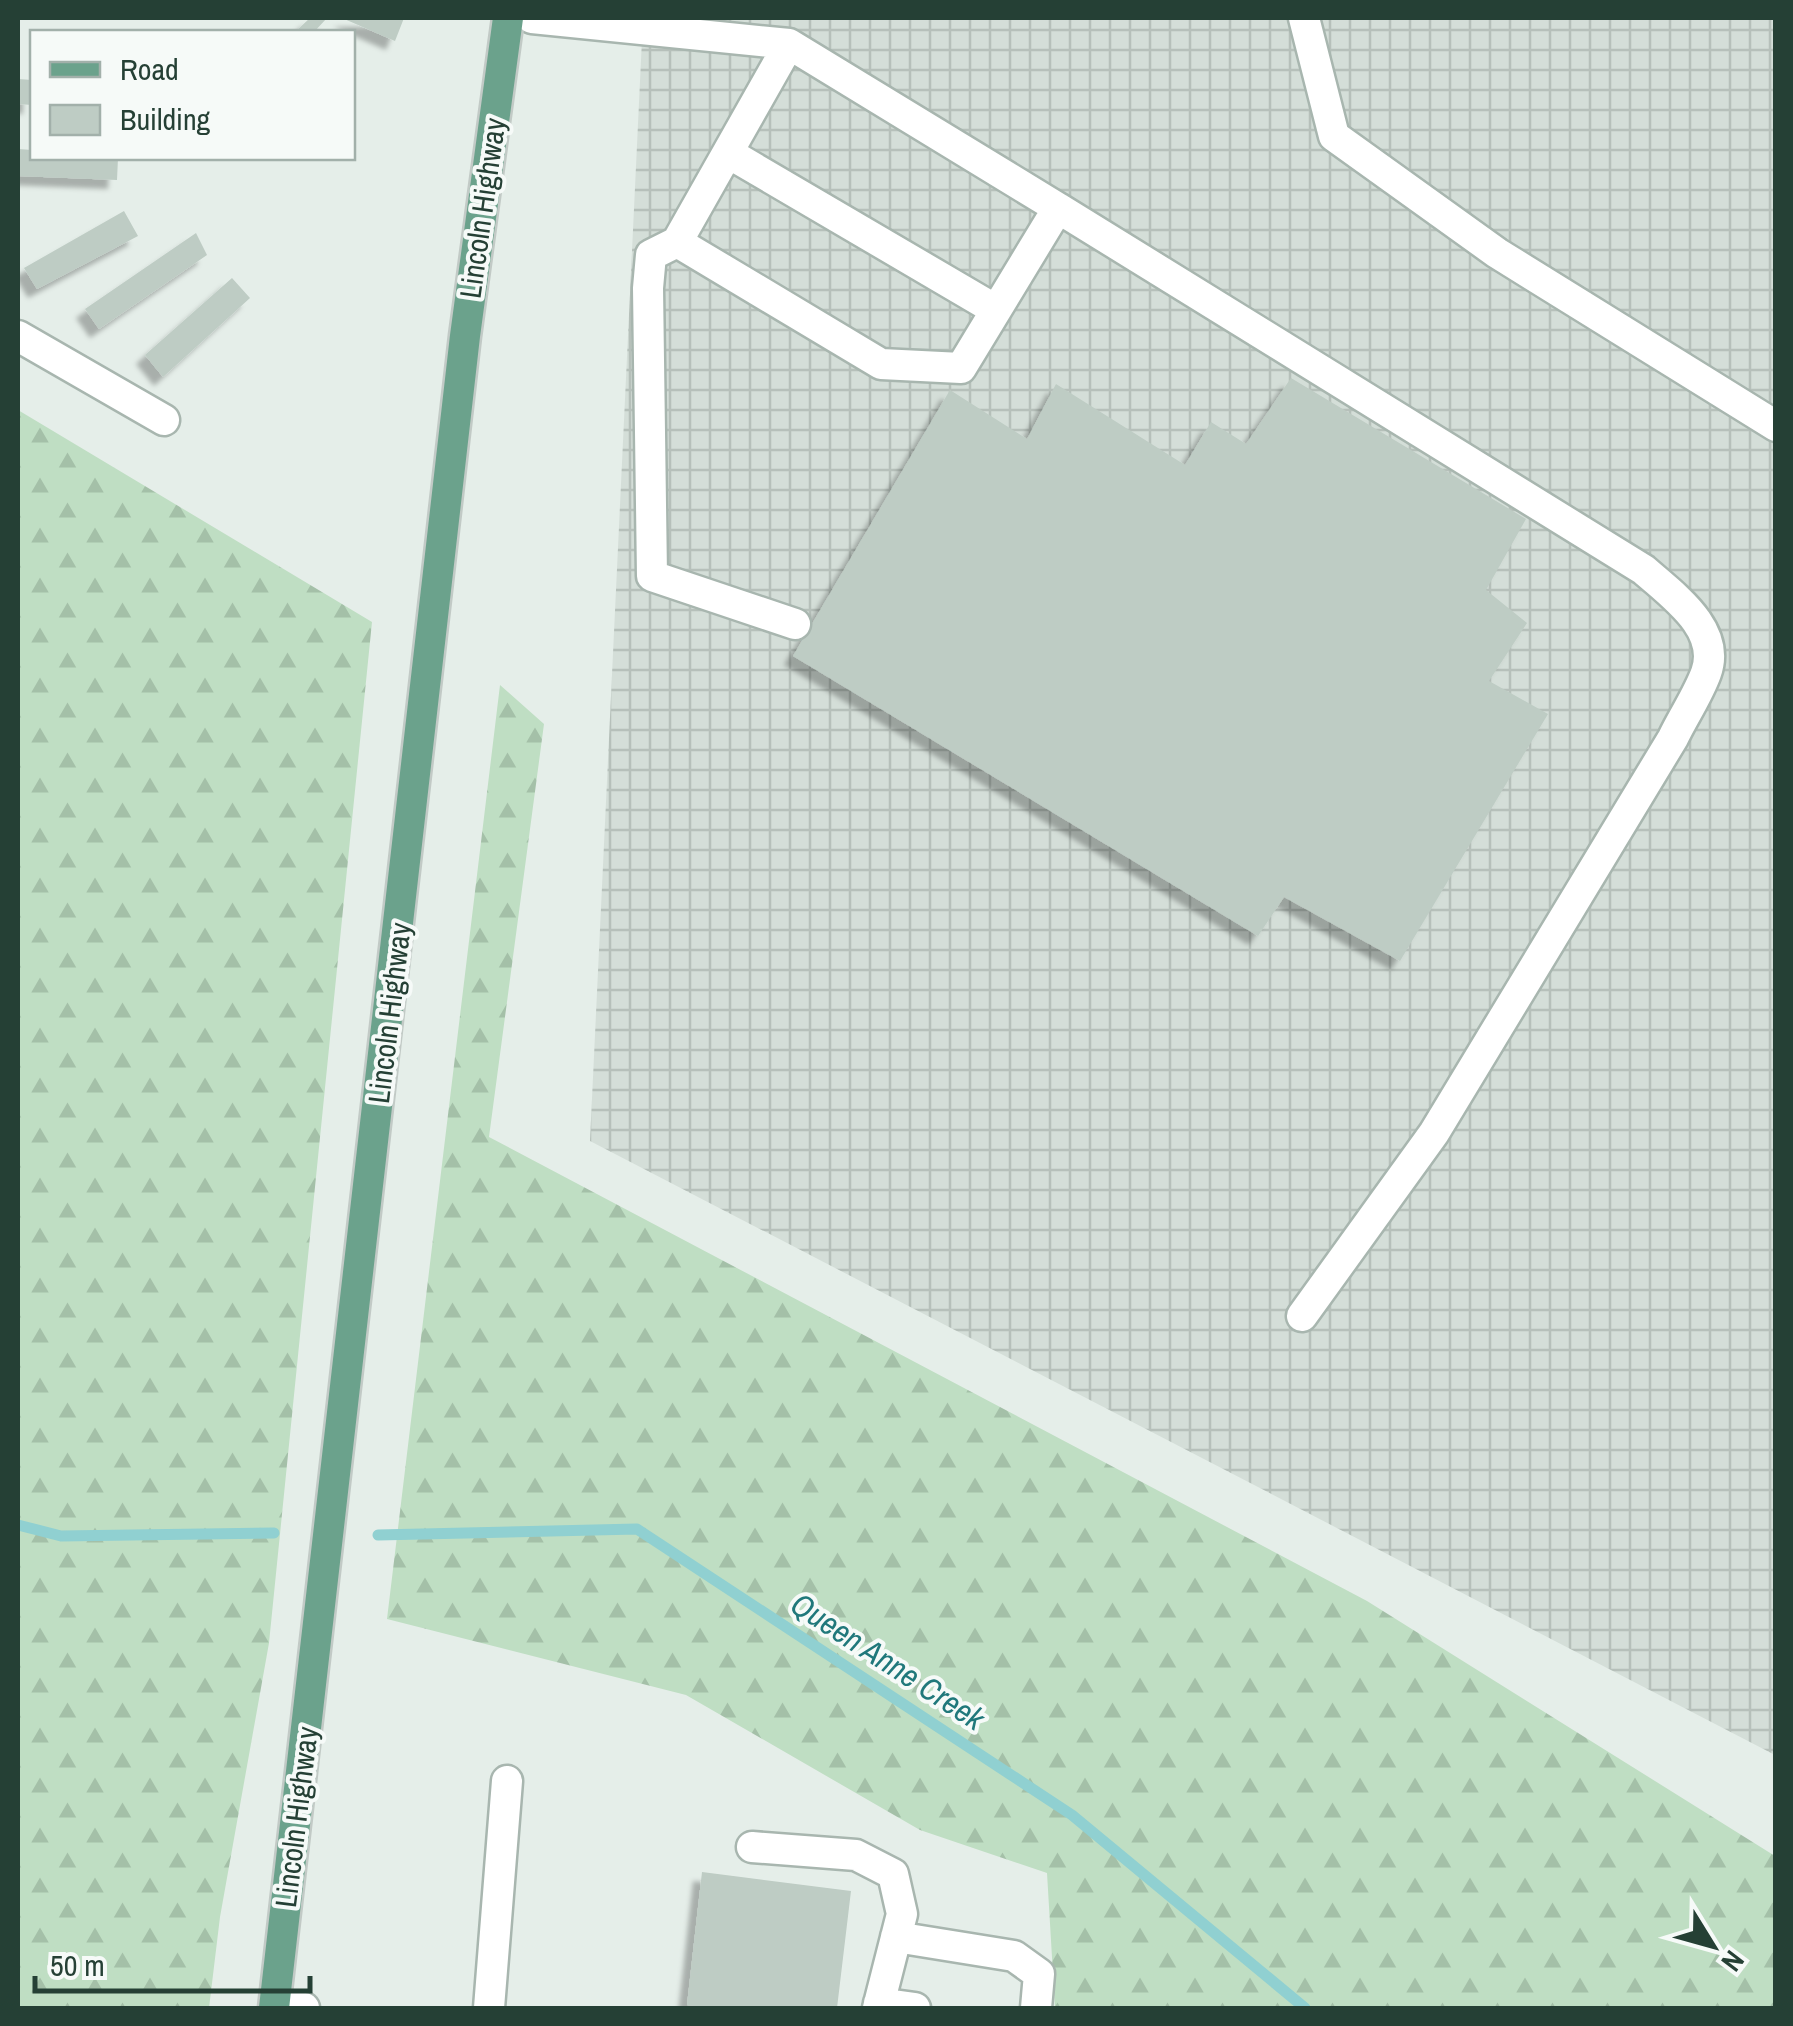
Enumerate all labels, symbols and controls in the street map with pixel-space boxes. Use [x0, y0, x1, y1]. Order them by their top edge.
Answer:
legend [30, 30, 355, 160]
text: Road [120, 49, 179, 89]
text: Building [120, 99, 211, 139]
street label: Lincoln Highway [450, 114, 515, 301]
street label: Lincoln Highway [358, 920, 420, 1106]
water label: Queen Anne Creek [783, 1582, 994, 1740]
street label: Lincoln Highway [265, 1724, 327, 1910]
north arrow [1663, 1896, 1763, 1996]
scale bar [35, 1931, 310, 1993]
text: N [1713, 1943, 1753, 1979]
text: 50 m [50, 1945, 105, 1985]

